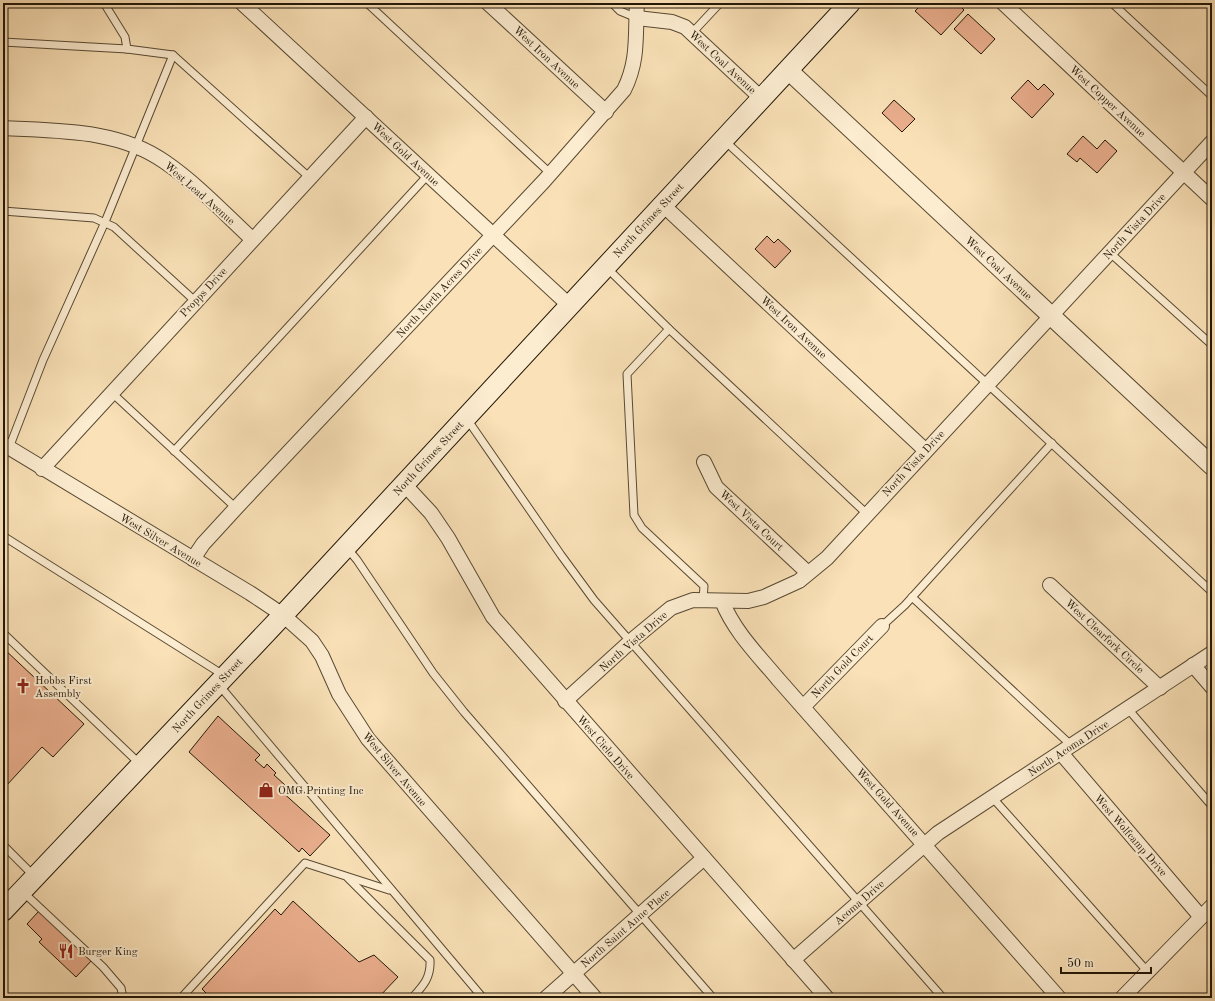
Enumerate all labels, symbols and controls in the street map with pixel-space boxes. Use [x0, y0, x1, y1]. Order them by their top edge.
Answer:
street label: West Iron Avenue [511, 25, 581, 91]
street label: West Coal Avenue [687, 30, 757, 97]
street label: West Copper Avenue [1067, 64, 1147, 140]
street label: West Gold Avenue [369, 121, 441, 189]
street label: West Lead Avenue [162, 161, 236, 228]
street label: North Grimes Street [612, 181, 686, 260]
street label: North Vista Drive [1102, 192, 1168, 262]
street label: West Coal Avenue [963, 236, 1033, 303]
street label: North North Acres Drive [395, 245, 485, 341]
street label: Propps Drive [179, 266, 230, 320]
street label: West Iron Avenue [758, 295, 828, 361]
street label: North Grimes Street [392, 419, 466, 498]
street label: North Vista Drive [881, 429, 947, 499]
street label: West Vista Court [717, 489, 785, 553]
street label: West Silver Avenue [117, 513, 203, 570]
street label: West Clearfork Circle [1063, 598, 1145, 676]
street label: North Vista Drive [598, 610, 670, 674]
street label: North Gold Court [810, 633, 876, 701]
street label: North Grimes Street [171, 656, 245, 735]
place label: Hobbs First Assembly [35, 676, 92, 700]
church icon: Hobbs First Assembly [14, 677, 32, 695]
street label: West Cielo Drive [574, 714, 636, 782]
street label: North Acoma Drive [1027, 719, 1111, 779]
street label: West Silver Avenue [360, 731, 428, 809]
street label: West Gold Avenue [854, 767, 920, 839]
shop icon: OMG Printing Inc [257, 781, 275, 799]
place label: OMG Printing Inc [278, 786, 364, 797]
street label: West Wolfcamp Drive [1091, 793, 1168, 879]
street label: Acoma Drive [833, 879, 887, 928]
street label: North Saint Anne Place [580, 888, 672, 971]
restaurant icon: Burger King [57, 942, 75, 960]
place label: Burger King [78, 947, 138, 958]
scale bar [1061, 949, 1151, 975]
text: 50 m [1067, 957, 1094, 970]

